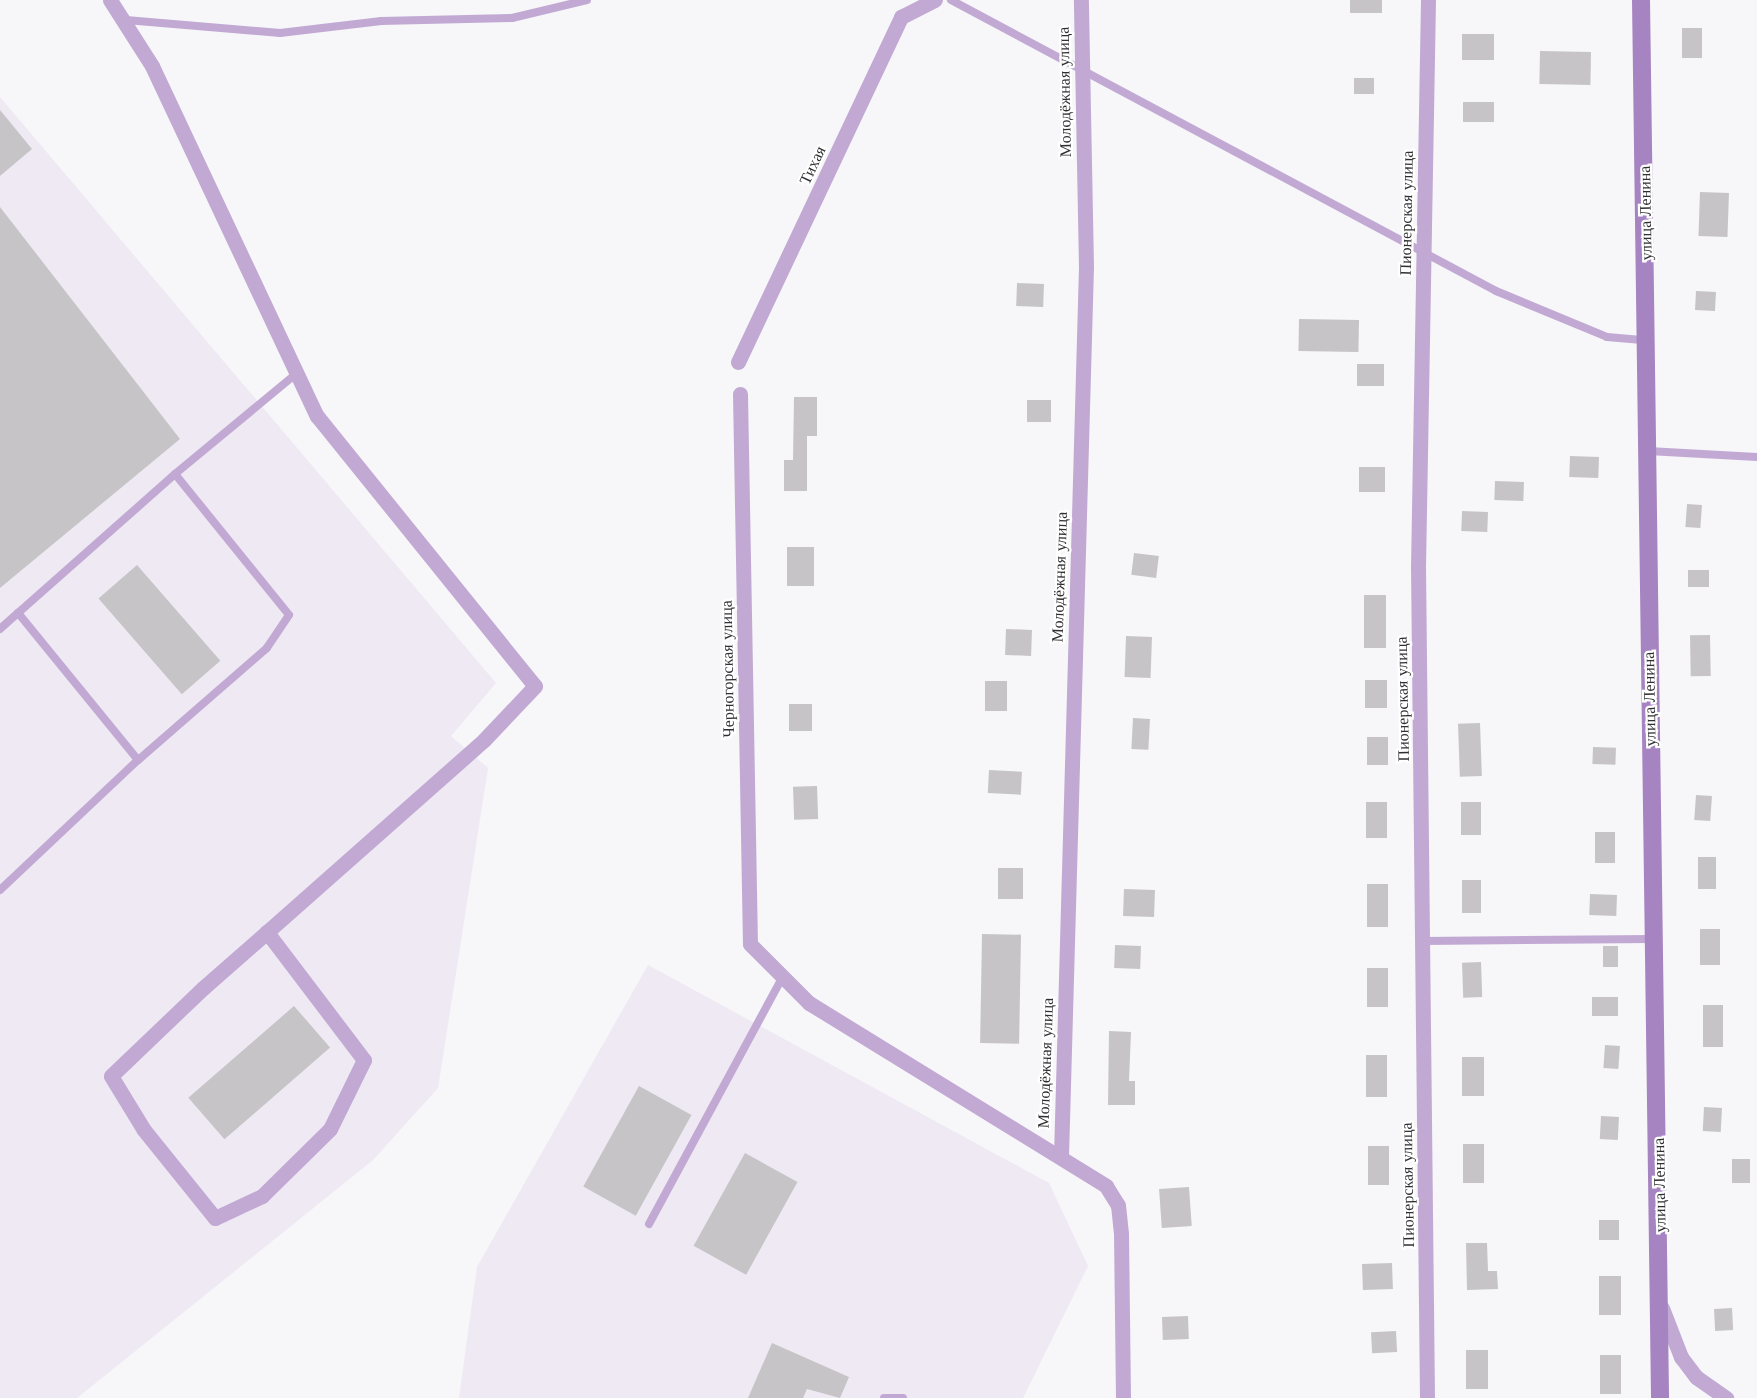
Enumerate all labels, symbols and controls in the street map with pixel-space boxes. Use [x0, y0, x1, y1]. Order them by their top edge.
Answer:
street label: Молодёжная улица [1053, 27, 1075, 157]
street label: Тихая [795, 143, 829, 187]
street label: Пионерская улица [1395, 150, 1417, 276]
street label: улица Ленина [1635, 165, 1655, 261]
street label: Молодёжная улица [1047, 511, 1071, 643]
street label: Черногорская улица [716, 600, 738, 738]
street label: Пионерская улица [1391, 636, 1413, 762]
street label: улица Ленина [1639, 651, 1659, 747]
street label: Молодёжная улица [1033, 997, 1057, 1129]
street label: Пионерская улица [1396, 1122, 1418, 1248]
street label: улица Ленина [1649, 1137, 1669, 1233]

